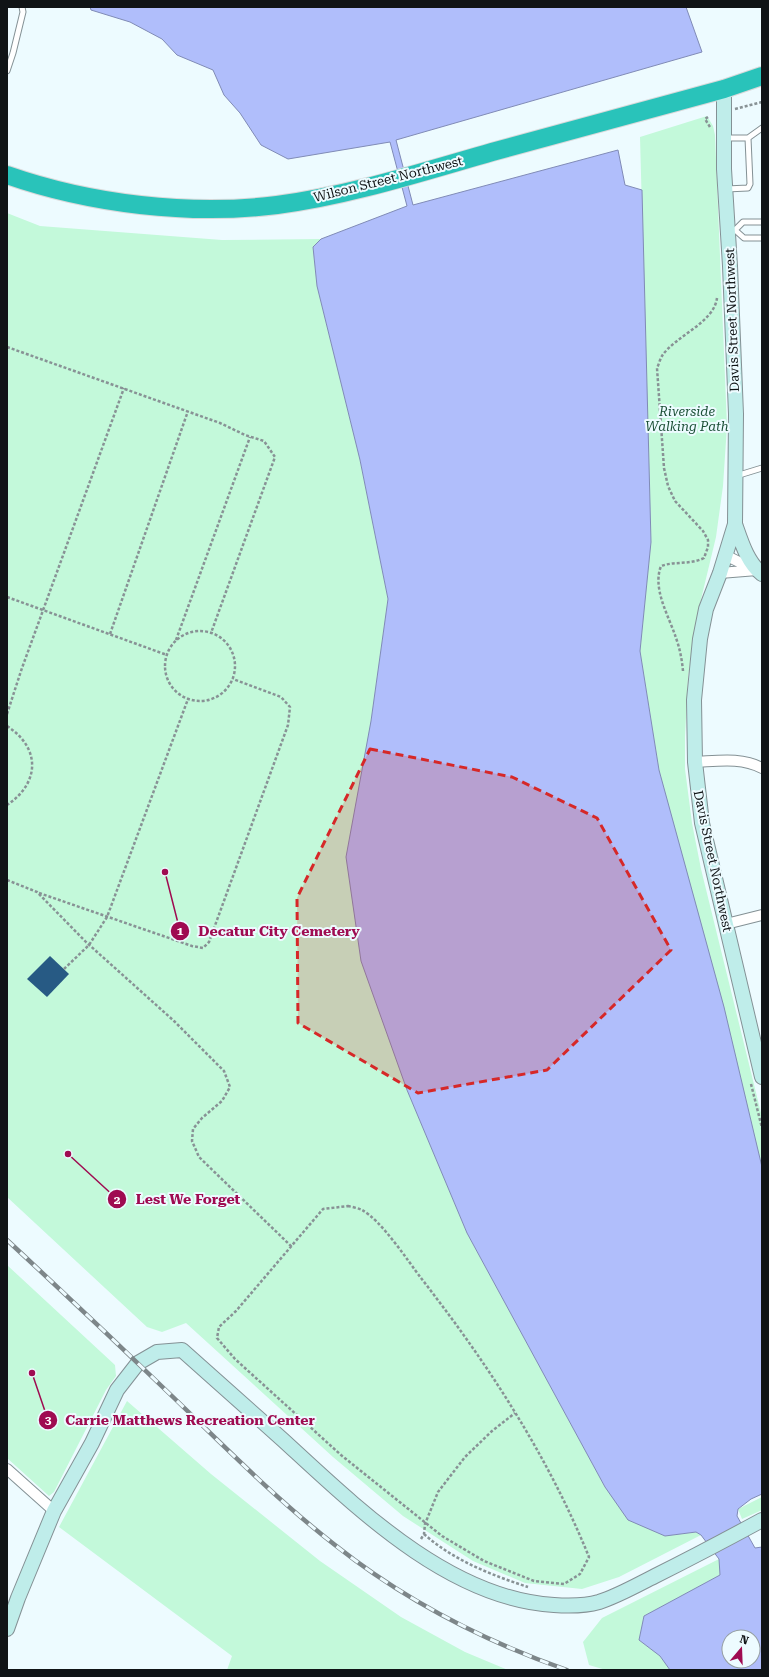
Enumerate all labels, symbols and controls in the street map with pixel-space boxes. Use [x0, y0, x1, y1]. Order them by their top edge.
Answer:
street label: Wilson Street Northwest [312, 153, 464, 205]
street label: Davis Street Northwest [722, 248, 742, 392]
park label: Riverside Walking Path [645, 404, 729, 434]
street label: Davis Street Northwest [691, 789, 735, 933]
callout: Decatur City Cemetery [170, 918, 367, 944]
text: Decatur City Cemetery [198, 923, 360, 939]
text: 1 [177, 924, 184, 938]
callout: Lest We Forget [107, 1186, 248, 1212]
text: Lest We Forget [136, 1191, 241, 1207]
text: 2 [114, 1193, 121, 1207]
callout: Carrie Matthews Recreation Center [38, 1407, 323, 1433]
text: Carrie Matthews Recreation Center [65, 1412, 315, 1428]
text: 3 [45, 1413, 52, 1427]
north arrow [721, 1629, 761, 1669]
text: N [738, 1632, 751, 1648]

